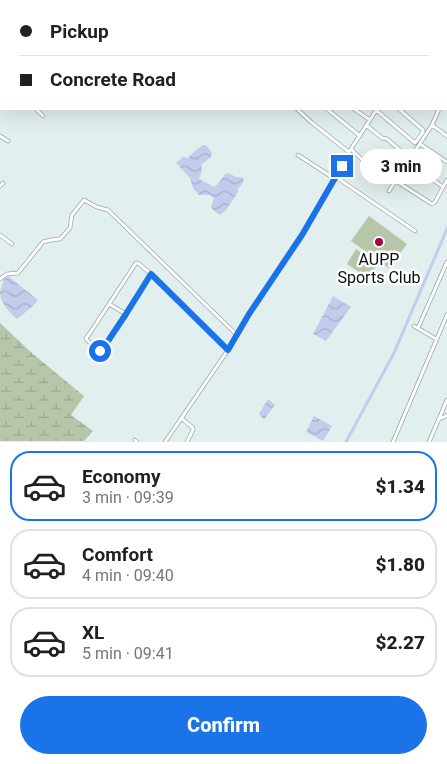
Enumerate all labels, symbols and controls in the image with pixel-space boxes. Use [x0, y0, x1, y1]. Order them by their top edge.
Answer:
text: Pickup [50, 20, 109, 43]
text: Concrete Road [50, 68, 176, 91]
callout: 3 min [360, 148, 442, 184]
route end [331, 155, 353, 177]
text: 3 min [381, 157, 421, 176]
marker: AUPP Sports Club [373, 236, 385, 248]
place label: AUPP Sports Club [338, 250, 421, 287]
route start [89, 340, 111, 362]
icon: car [22, 464, 67, 509]
text: Economy [82, 465, 161, 488]
text: $1.34 [376, 475, 425, 498]
text: 3 min · 09:39 [82, 488, 174, 507]
icon: car [22, 542, 67, 587]
text: Comfort [82, 543, 153, 566]
text: $1.80 [376, 553, 425, 576]
text: 4 min · 09:40 [82, 566, 174, 585]
icon: car [22, 620, 67, 665]
text: XL [82, 621, 104, 644]
text: $2.27 [376, 631, 425, 654]
text: 5 min · 09:41 [82, 644, 174, 663]
button: Confirm [20, 696, 427, 754]

